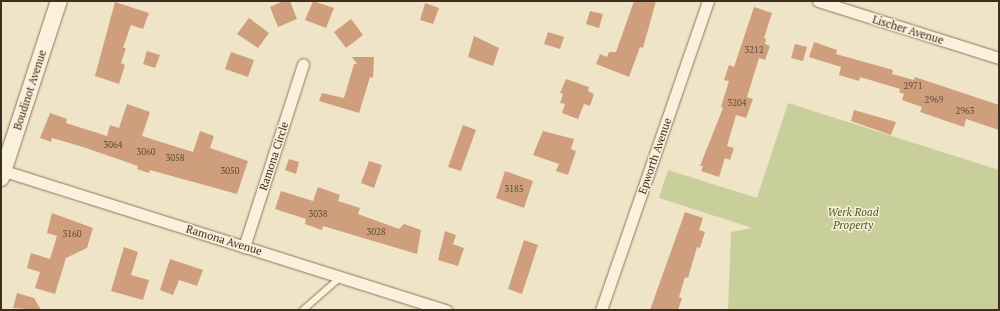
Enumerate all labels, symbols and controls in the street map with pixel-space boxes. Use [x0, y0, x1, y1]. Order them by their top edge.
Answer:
street label: Lischer Avenue [871, 13, 945, 47]
house number: 3212 [744, 45, 764, 55]
street label: Boudinot Avenue [11, 48, 49, 132]
house number: 2971 [903, 81, 923, 91]
house number: 2969 [924, 95, 944, 105]
house number: 3204 [727, 98, 747, 108]
house number: 2963 [955, 106, 975, 116]
street label: Epworth Avenue [636, 116, 674, 196]
street label: Ramona Circle [257, 120, 291, 192]
house number: 3064 [103, 140, 123, 150]
house number: 3060 [136, 147, 156, 157]
house number: 3058 [165, 153, 185, 163]
house number: 3050 [220, 166, 240, 176]
house number: 3185 [504, 184, 524, 194]
park label: Werk Road Property [827, 206, 879, 232]
house number: 3038 [308, 209, 328, 219]
street label: Ramona Avenue [184, 222, 264, 258]
house number: 3028 [366, 227, 386, 237]
house number: 3160 [62, 229, 82, 239]

